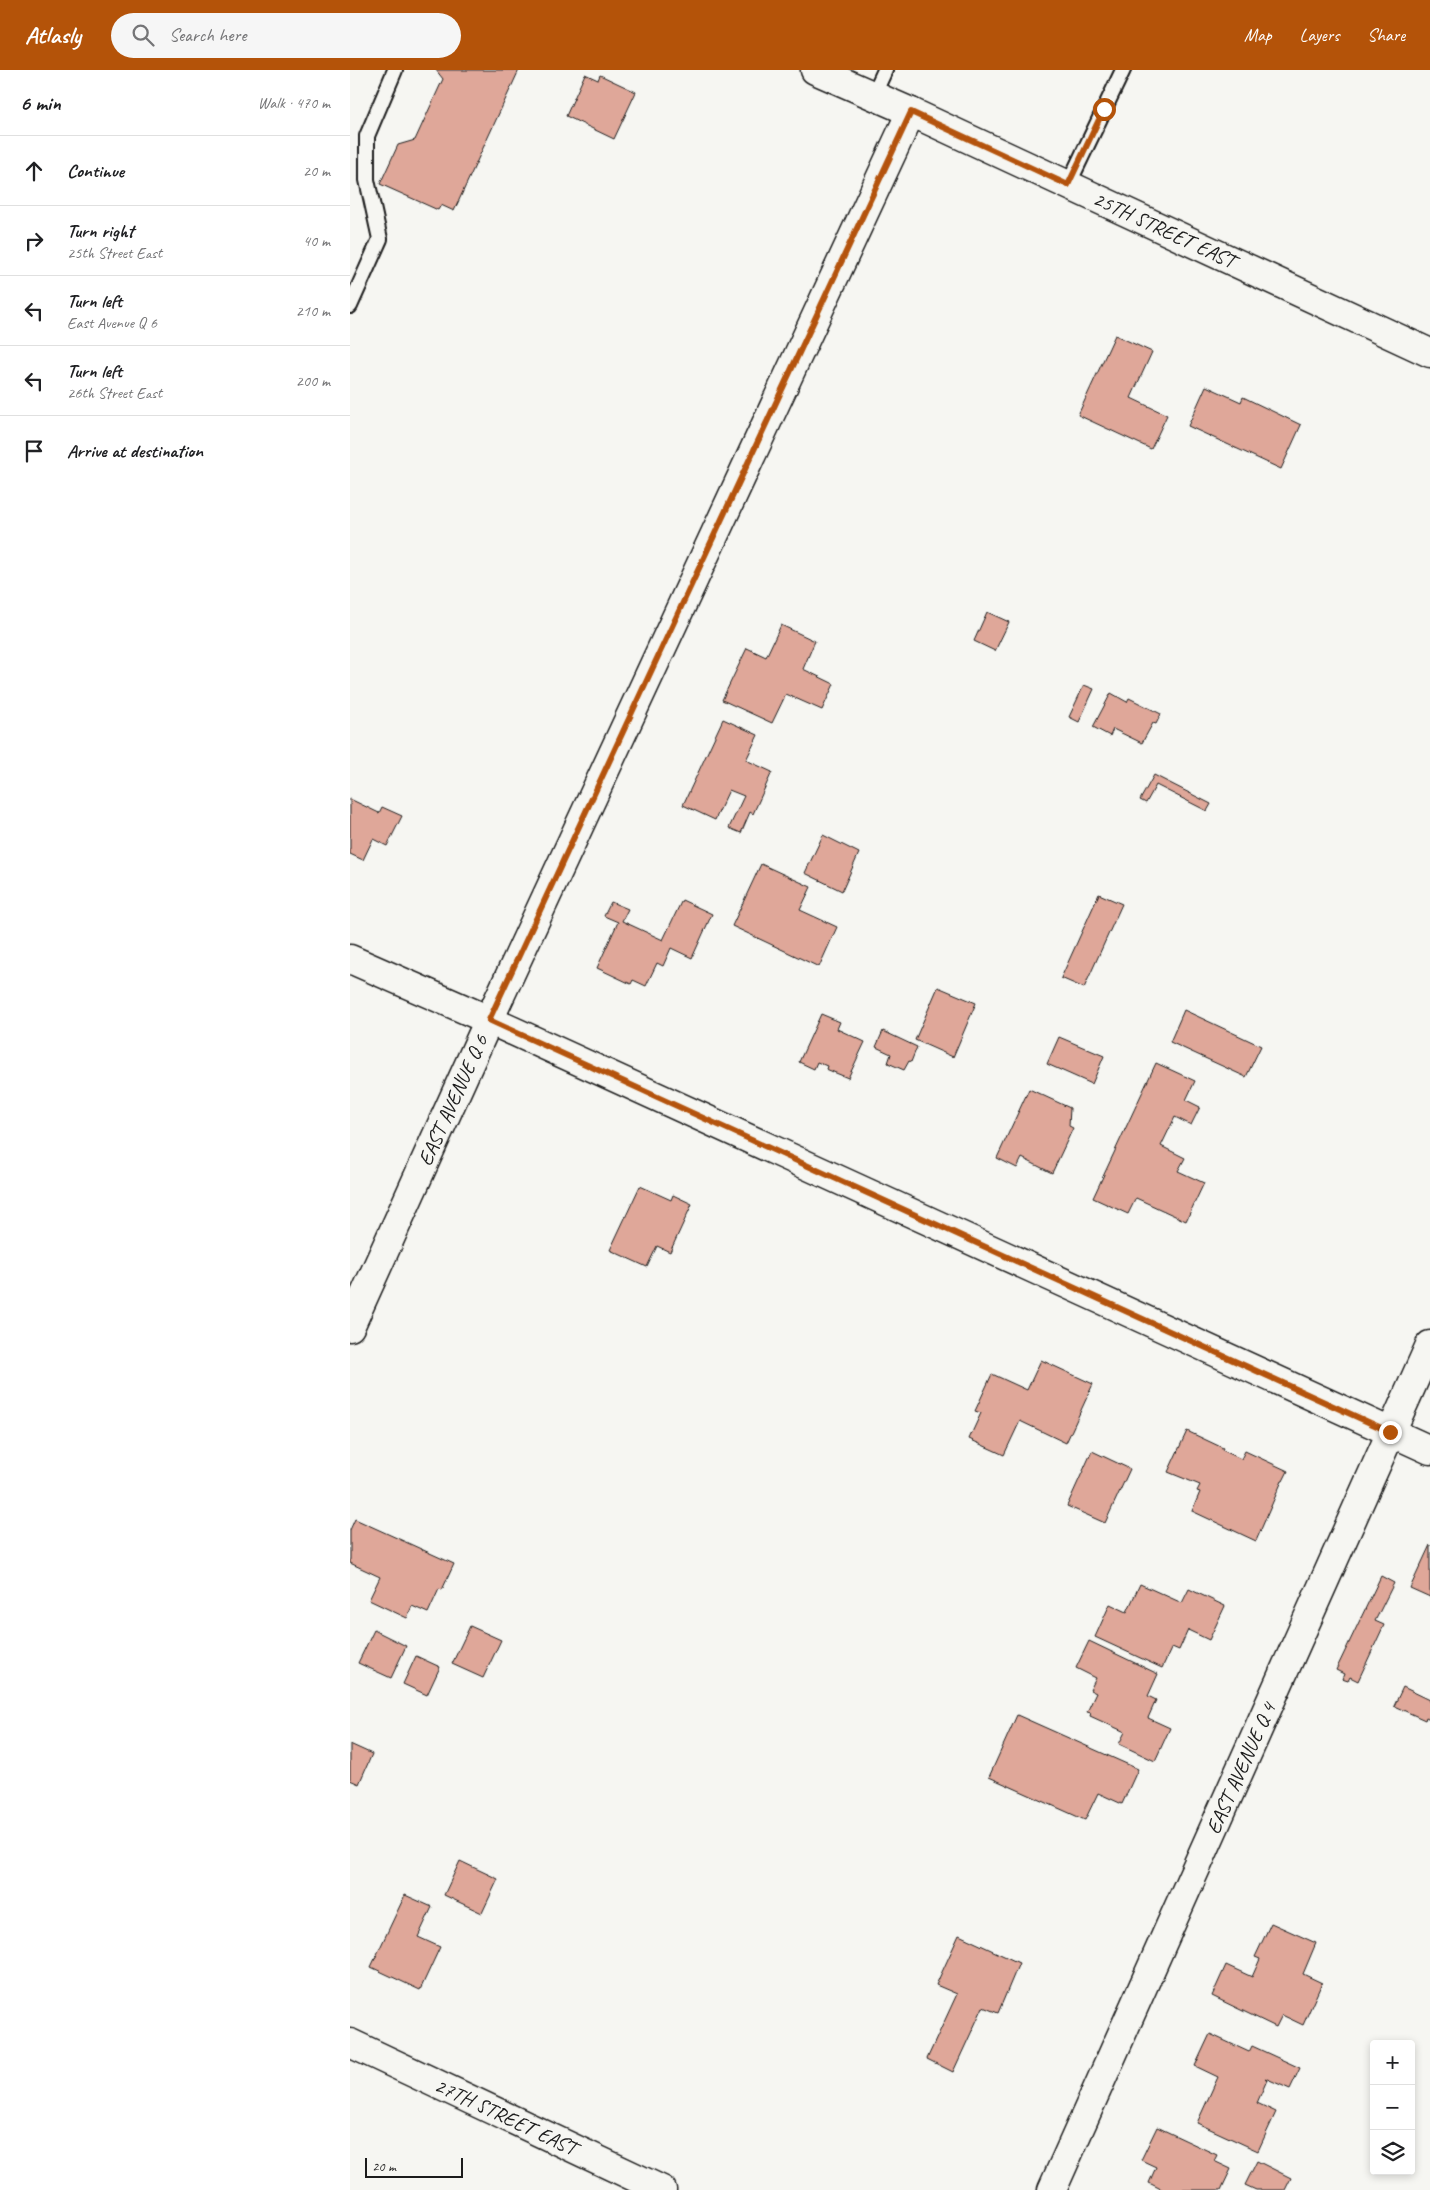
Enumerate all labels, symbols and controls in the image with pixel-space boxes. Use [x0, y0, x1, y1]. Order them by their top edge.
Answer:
search box [111, 13, 461, 58]
text: Atlasly [25, 20, 81, 50]
icon: search [129, 21, 157, 49]
text: Search here [169, 23, 246, 47]
text: Map [1244, 24, 1272, 46]
text: Layers [1300, 24, 1339, 46]
text: Share [1367, 24, 1405, 46]
text: 6 min [20, 90, 61, 116]
text: Walk · 470 m [258, 93, 330, 113]
route start [1093, 98, 1116, 121]
icon: ahead [20, 157, 48, 185]
text: Continue [67, 159, 124, 183]
text: 20 m [303, 161, 330, 181]
street label: 25TH STREET EAST [1089, 185, 1244, 276]
text: Turn right [67, 219, 134, 243]
icon: right [20, 227, 48, 255]
text: 40 m [303, 231, 330, 251]
text: 25th Street East [67, 243, 162, 263]
text: Turn left [67, 289, 122, 313]
icon: left [20, 297, 48, 325]
text: 210 m [296, 301, 330, 321]
text: East Avenue Q 6 [67, 313, 157, 333]
text: Turn left [67, 359, 122, 383]
icon: left [20, 367, 48, 395]
text: 200 m [296, 371, 330, 391]
text: 26th Street East [67, 383, 162, 403]
icon: arrive [20, 437, 48, 465]
text: Arrive at destination [67, 439, 203, 463]
street label: EAST AVENUE Q 6 [412, 1030, 494, 1170]
route end [1379, 1421, 1402, 1444]
street label: EAST AVENUE Q 4 [1200, 1696, 1282, 1838]
map controls [1370, 2040, 1415, 2175]
button: + [1370, 2040, 1415, 2085]
street label: 27TH STREET EAST [431, 2072, 586, 2163]
button: − [1370, 2085, 1415, 2130]
button: layers [1370, 2130, 1415, 2175]
scale bar [365, 2155, 462, 2178]
text: 20 m [372, 2158, 396, 2175]

